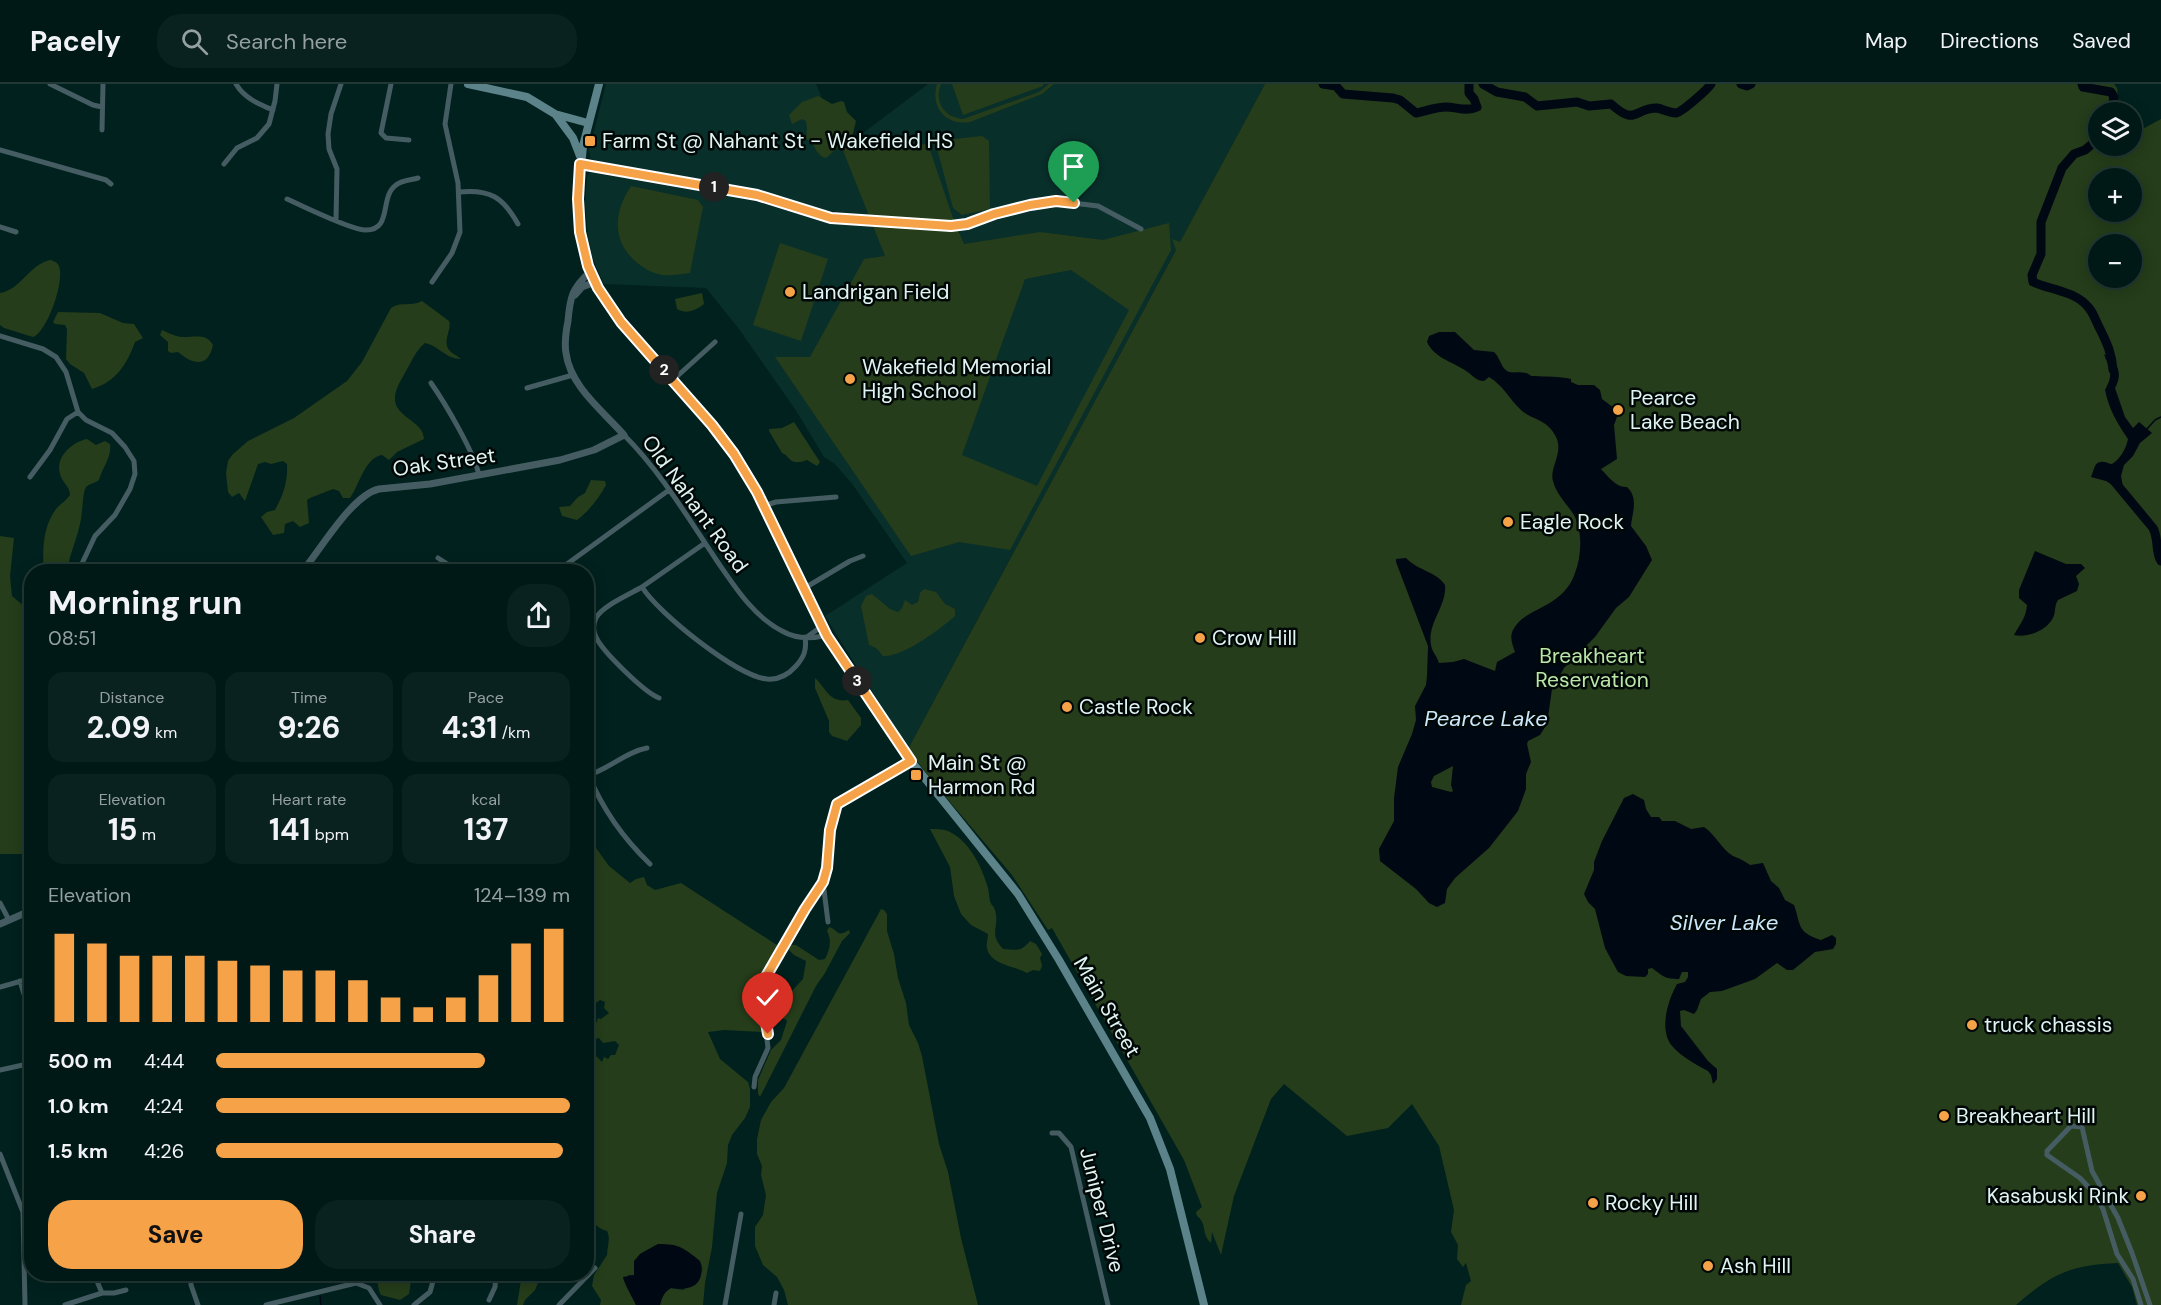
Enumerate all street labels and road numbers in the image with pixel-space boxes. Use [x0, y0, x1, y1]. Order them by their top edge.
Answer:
street label: Old Nahant Road [636, 429, 754, 579]
street label: Oak Street [391, 441, 497, 483]
street label: Main Street [1067, 952, 1147, 1062]
street label: Juniper Drive [1073, 1145, 1131, 1275]

